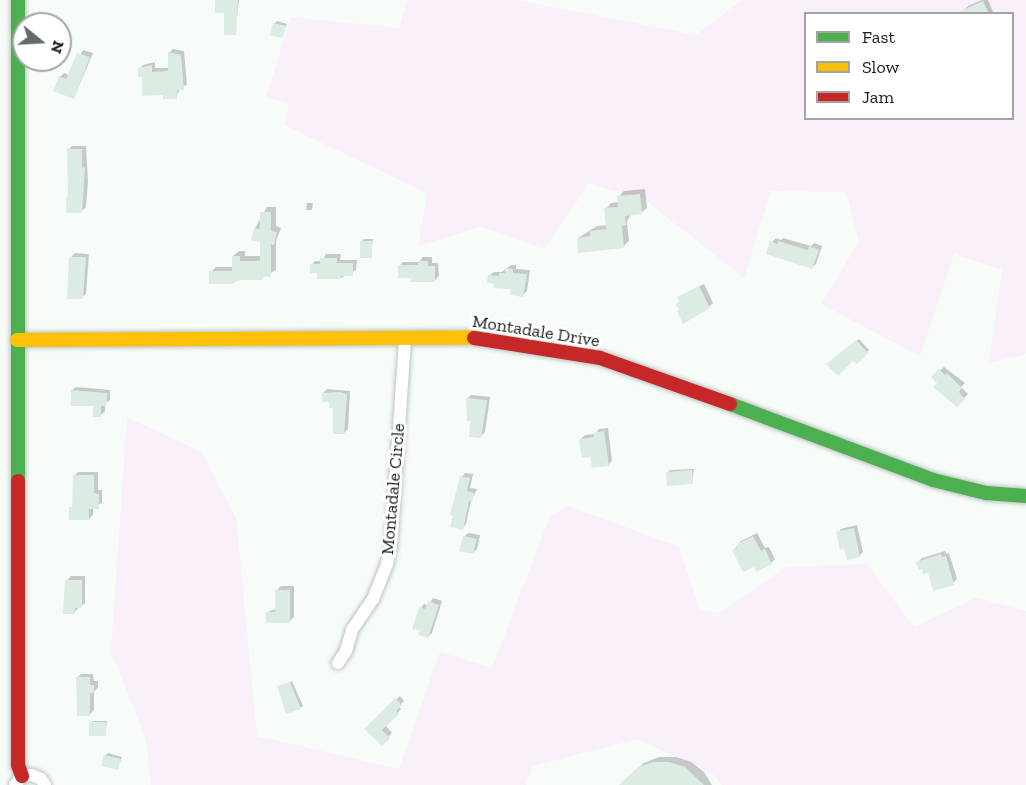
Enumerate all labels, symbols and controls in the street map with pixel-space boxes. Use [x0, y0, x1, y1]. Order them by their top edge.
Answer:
north arrow [12, 12, 72, 72]
legend [804, 12, 1014, 120]
text: Fast [862, 26, 895, 48]
text: N [47, 38, 69, 56]
text: Slow [862, 56, 899, 78]
text: Jam [862, 86, 894, 108]
street label: Montadale Drive [471, 310, 601, 352]
street label: Montadale Circle [376, 422, 410, 556]

